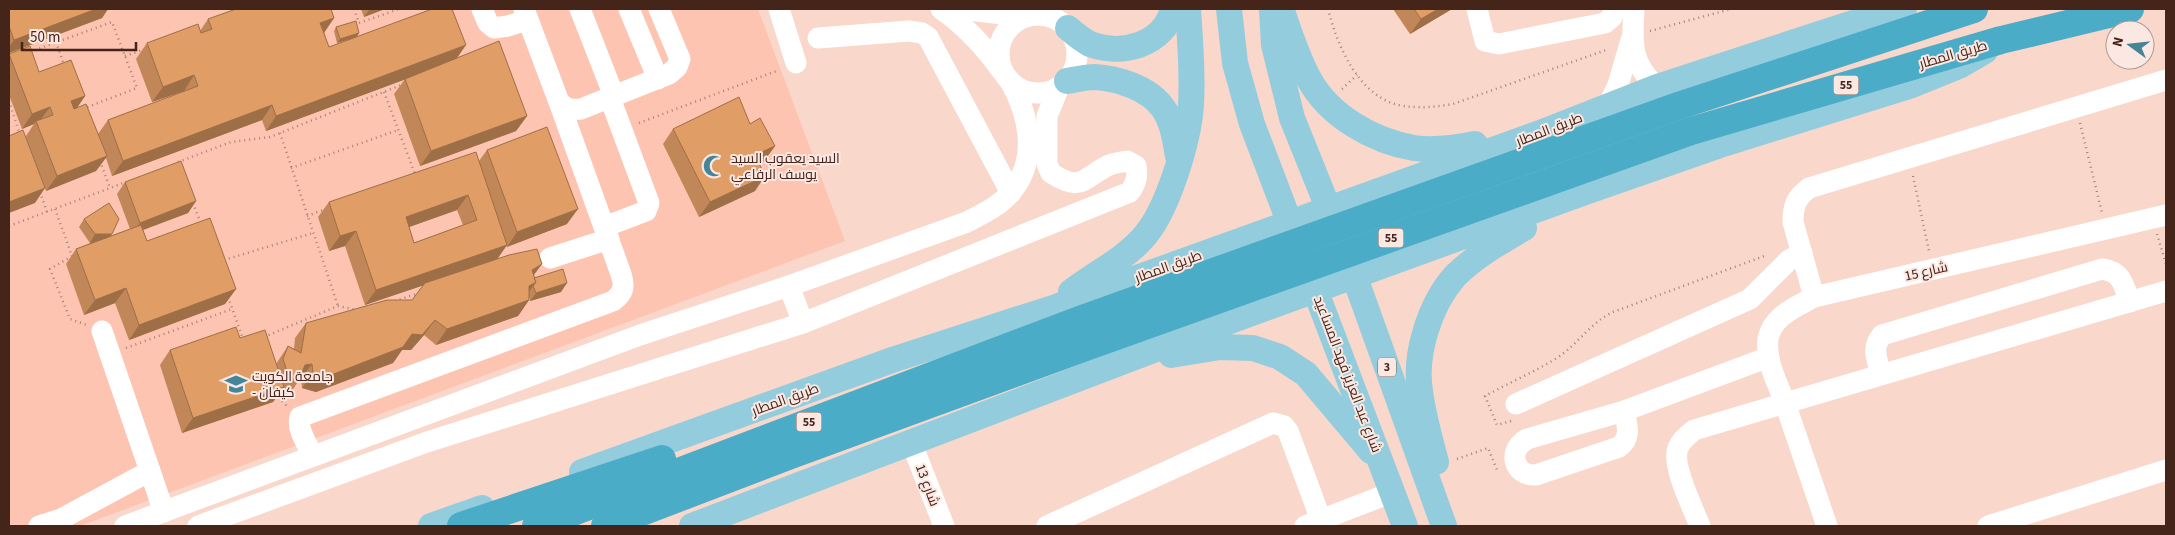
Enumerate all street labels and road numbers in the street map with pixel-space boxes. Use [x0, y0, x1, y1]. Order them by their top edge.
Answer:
street label: طريق المطار [1916, 36, 1990, 75]
road number: 55 [1834, 76, 1858, 94]
street label: طريق المطار [1512, 108, 1586, 152]
road number: 55 [1378, 228, 1404, 248]
street label: طريق المطار [1131, 246, 1205, 289]
street label: شارع 15 [1903, 257, 1950, 287]
street label: شارع عبد العزيز فهد المساعيد [1308, 293, 1386, 456]
road number: 3 [1378, 358, 1396, 377]
street label: طريق المطار [748, 379, 822, 422]
road number: 55 [796, 412, 822, 432]
street label: شارع 13 [910, 461, 944, 509]

